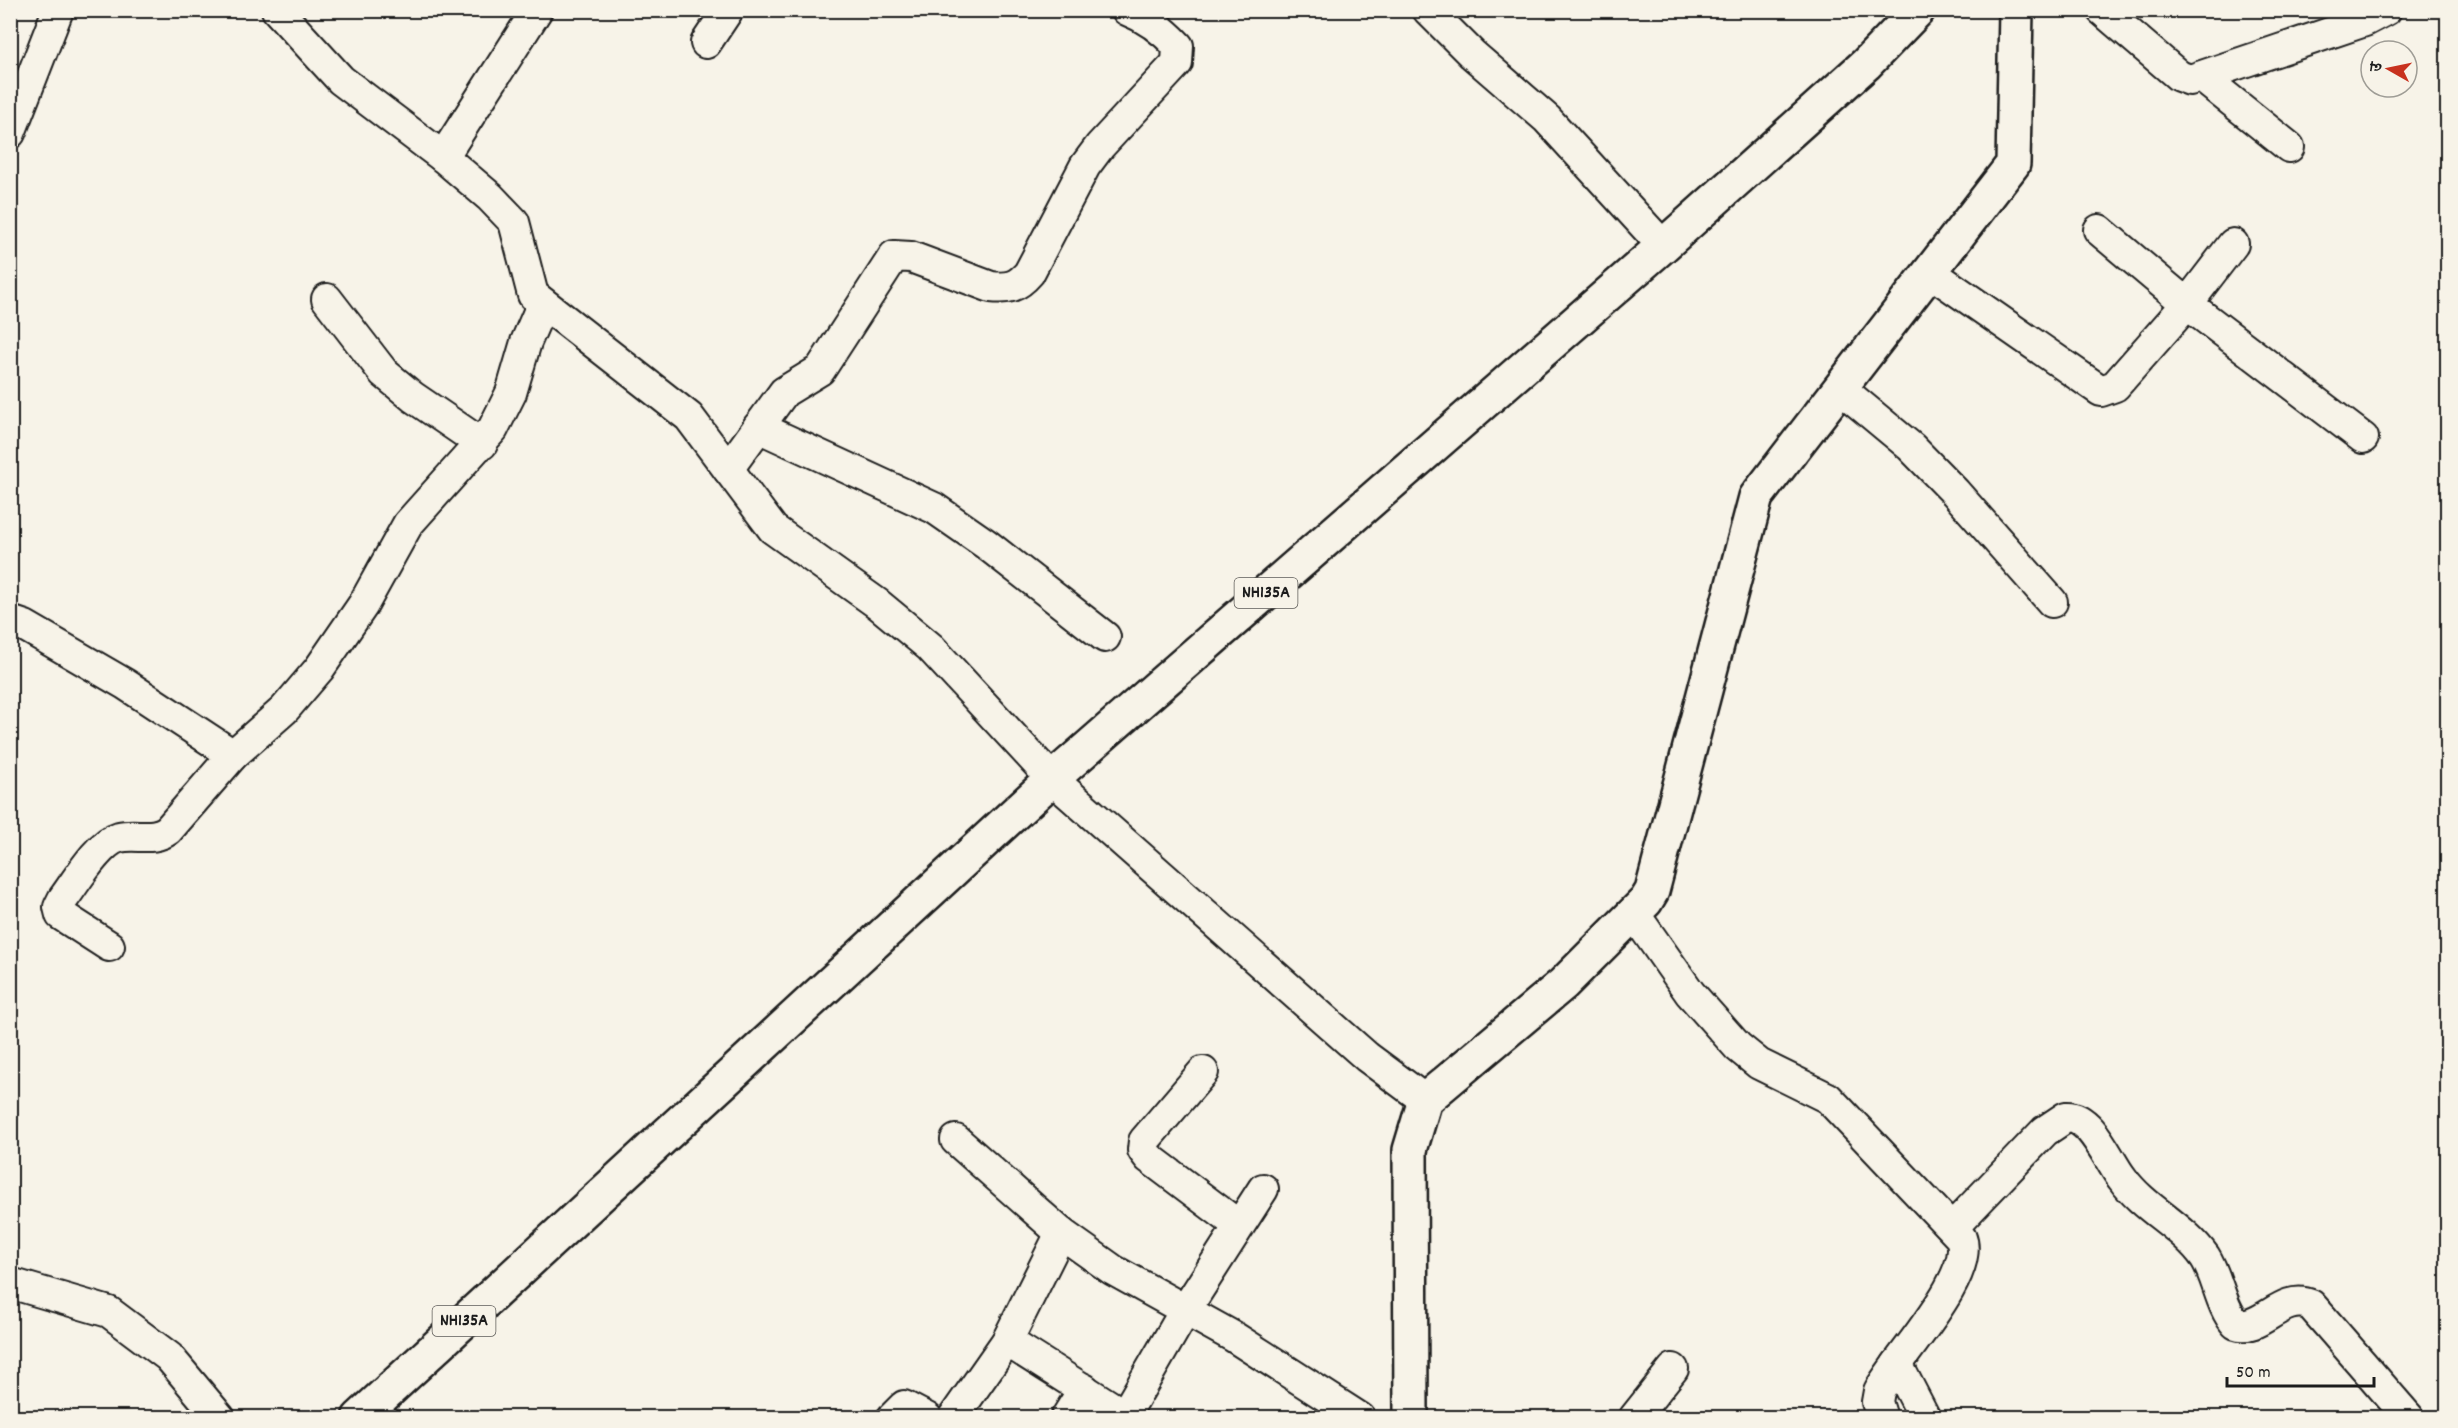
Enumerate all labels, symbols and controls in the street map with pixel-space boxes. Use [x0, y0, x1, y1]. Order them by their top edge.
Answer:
north arrow [2359, 39, 2419, 99]
text: उ [2364, 60, 2389, 74]
road number: NH135A [1234, 578, 1298, 608]
road number: NH135A [432, 1306, 496, 1336]
scale bar [2227, 1350, 2374, 1388]
text: 50 m [2236, 1361, 2271, 1386]

